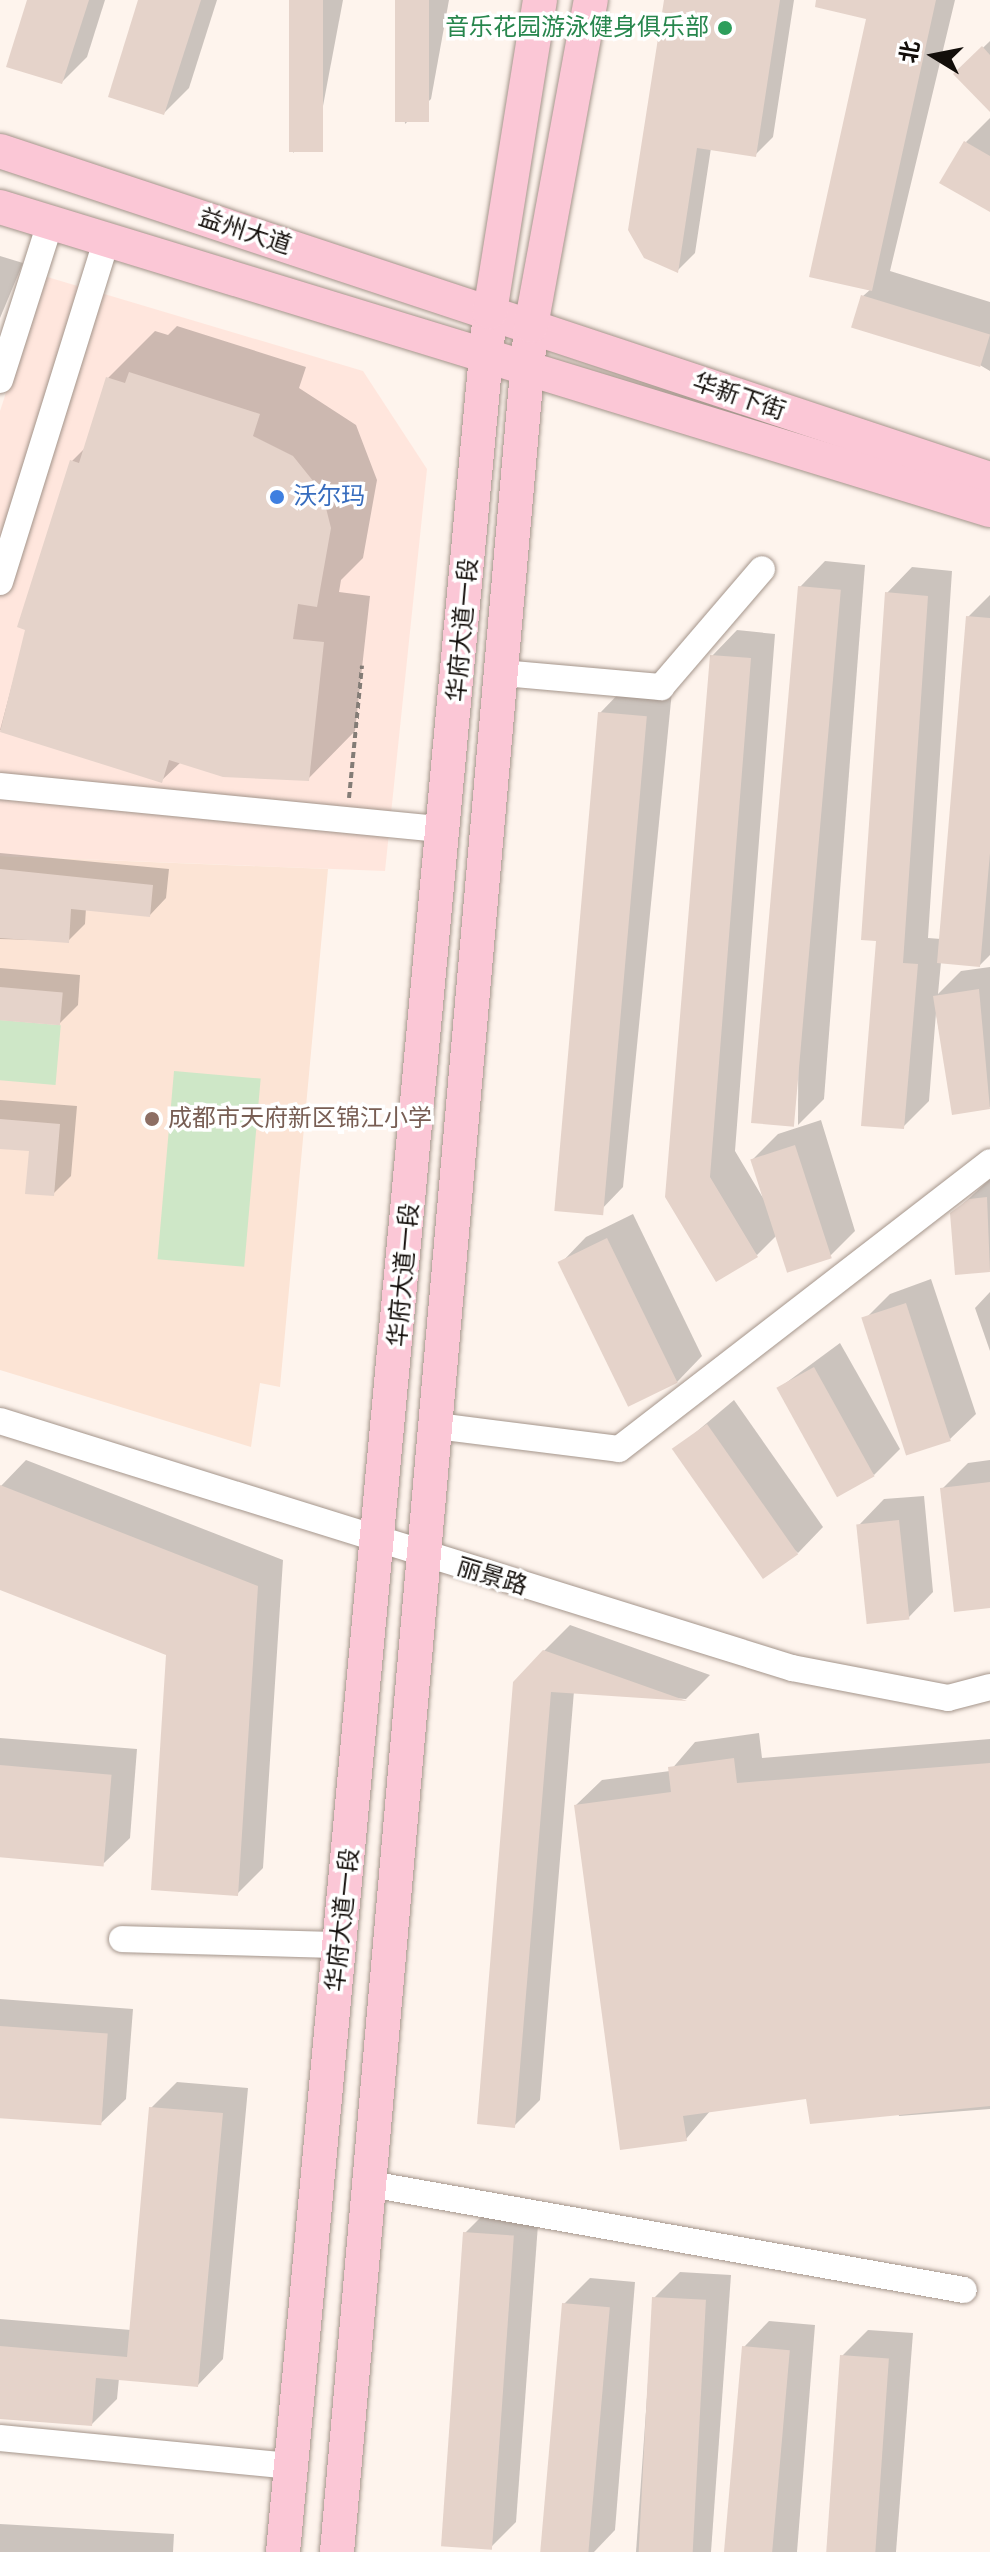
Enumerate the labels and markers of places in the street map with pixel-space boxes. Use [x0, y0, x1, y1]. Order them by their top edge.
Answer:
place label: 音乐花园游泳健身俱乐部 [445, 14, 709, 42]
marker: 音乐花园游泳健身俱乐部 [716, 19, 734, 37]
place label: 沃尔玛 [293, 483, 365, 511]
marker: 沃尔玛 [268, 488, 286, 506]
place label: 成都市天府新区锦江小学 [168, 1105, 432, 1133]
marker: 成都市天府新区锦江小学 [143, 1110, 161, 1128]

